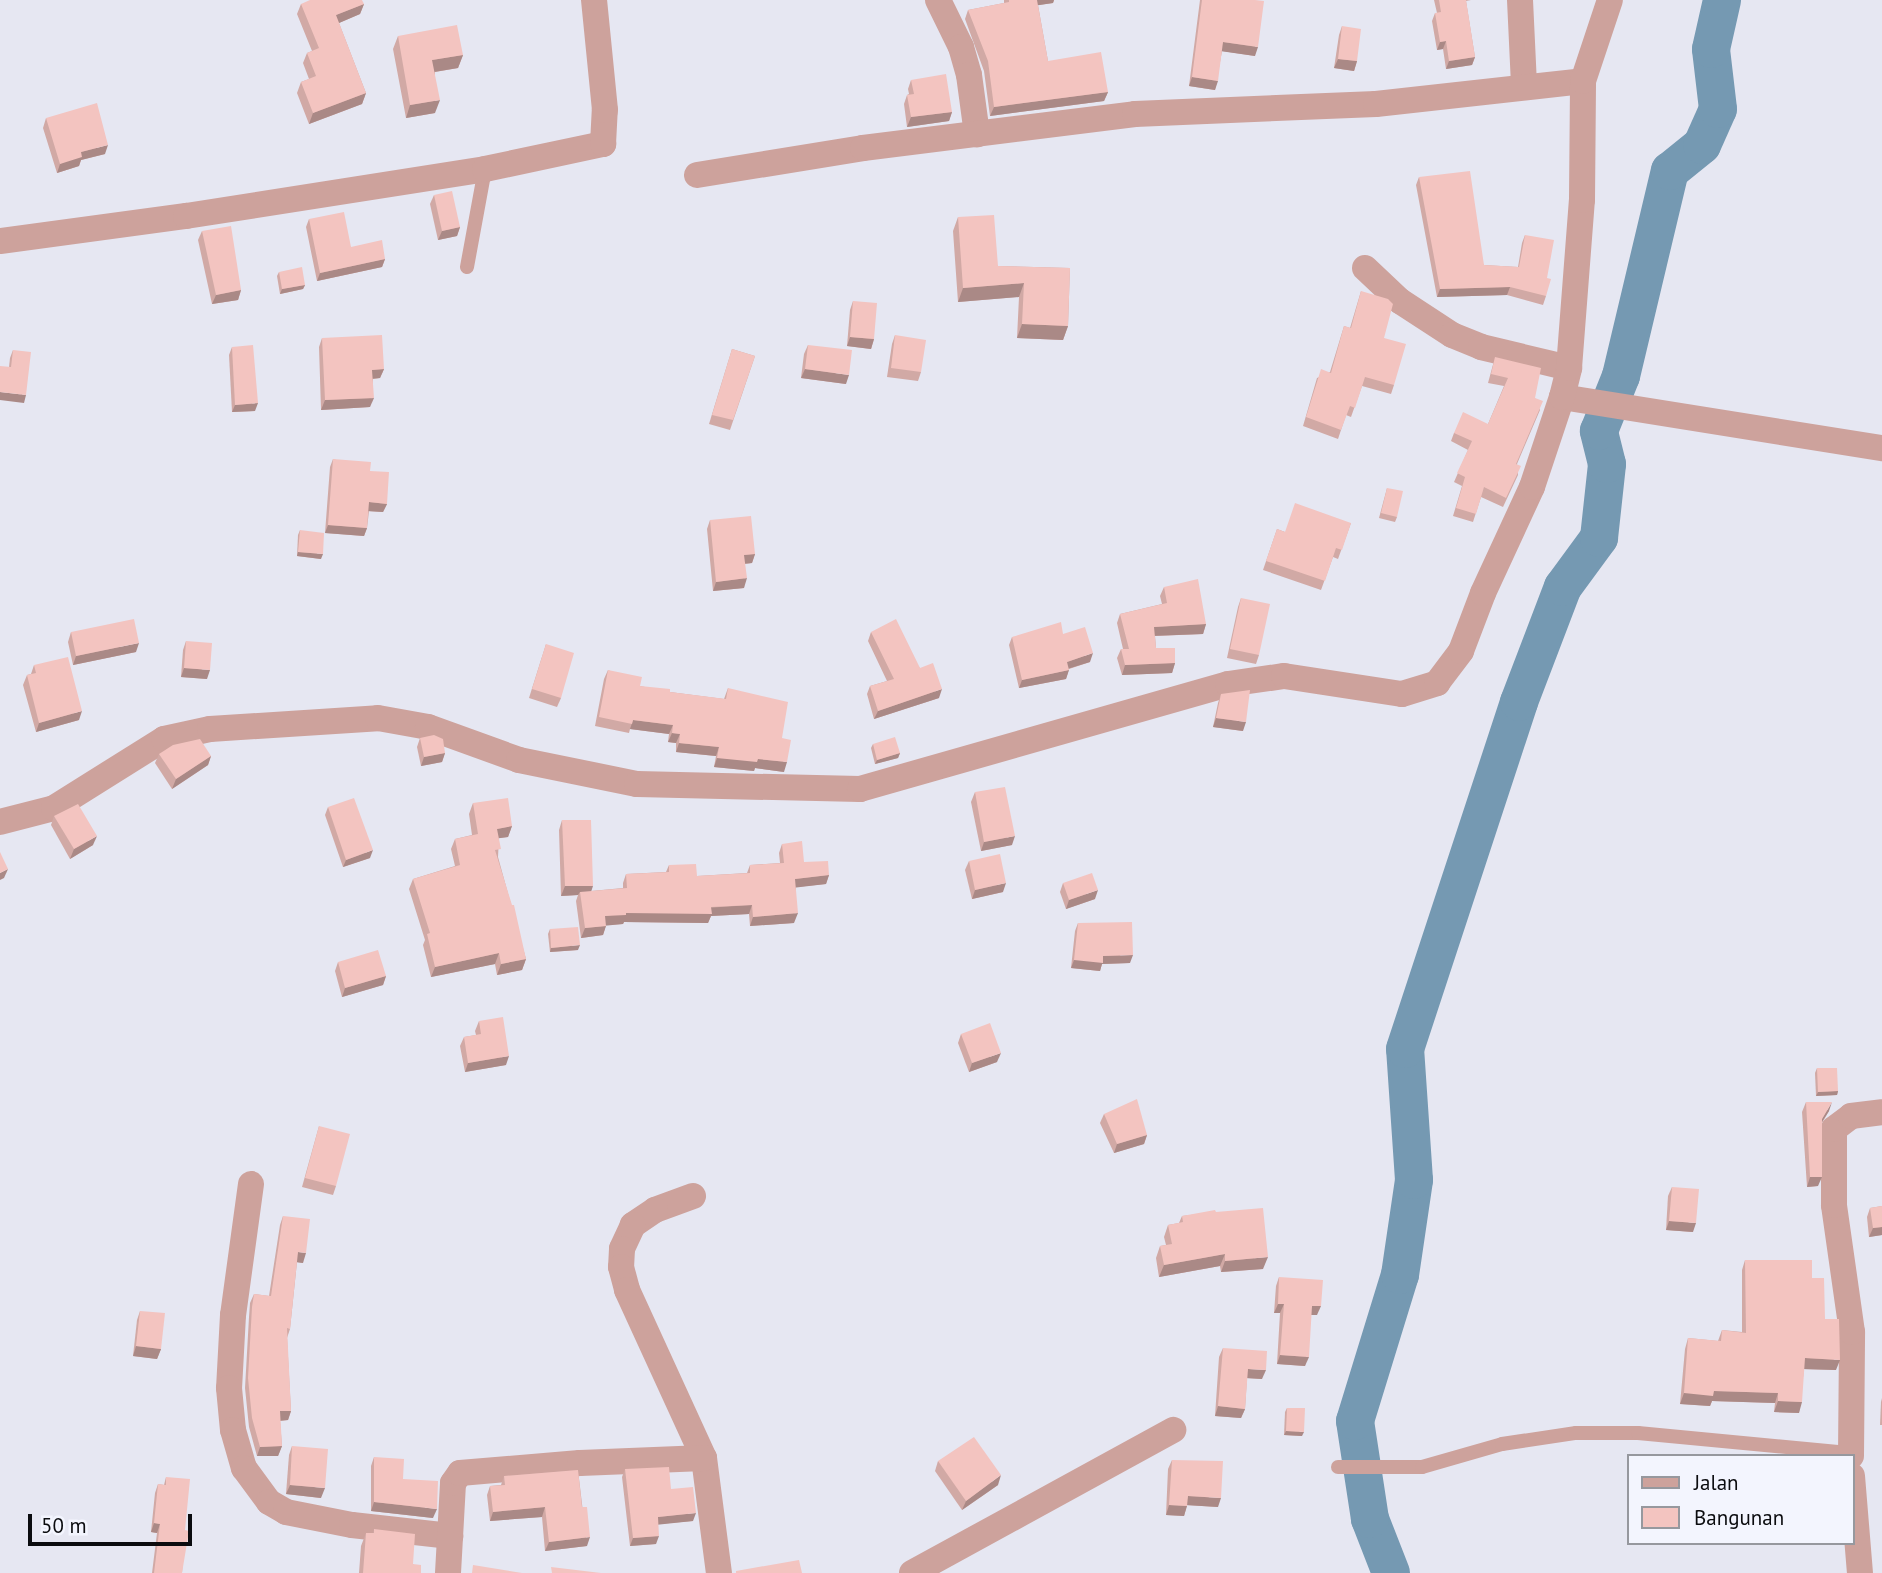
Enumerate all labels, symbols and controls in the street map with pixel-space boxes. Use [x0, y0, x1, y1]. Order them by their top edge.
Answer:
legend [1626, 1454, 1854, 1545]
text: Jalan [1694, 1469, 1739, 1496]
scale bar [32, 1500, 196, 1544]
text: Bangunan [1694, 1504, 1784, 1531]
text: 50 m [41, 1512, 87, 1539]

